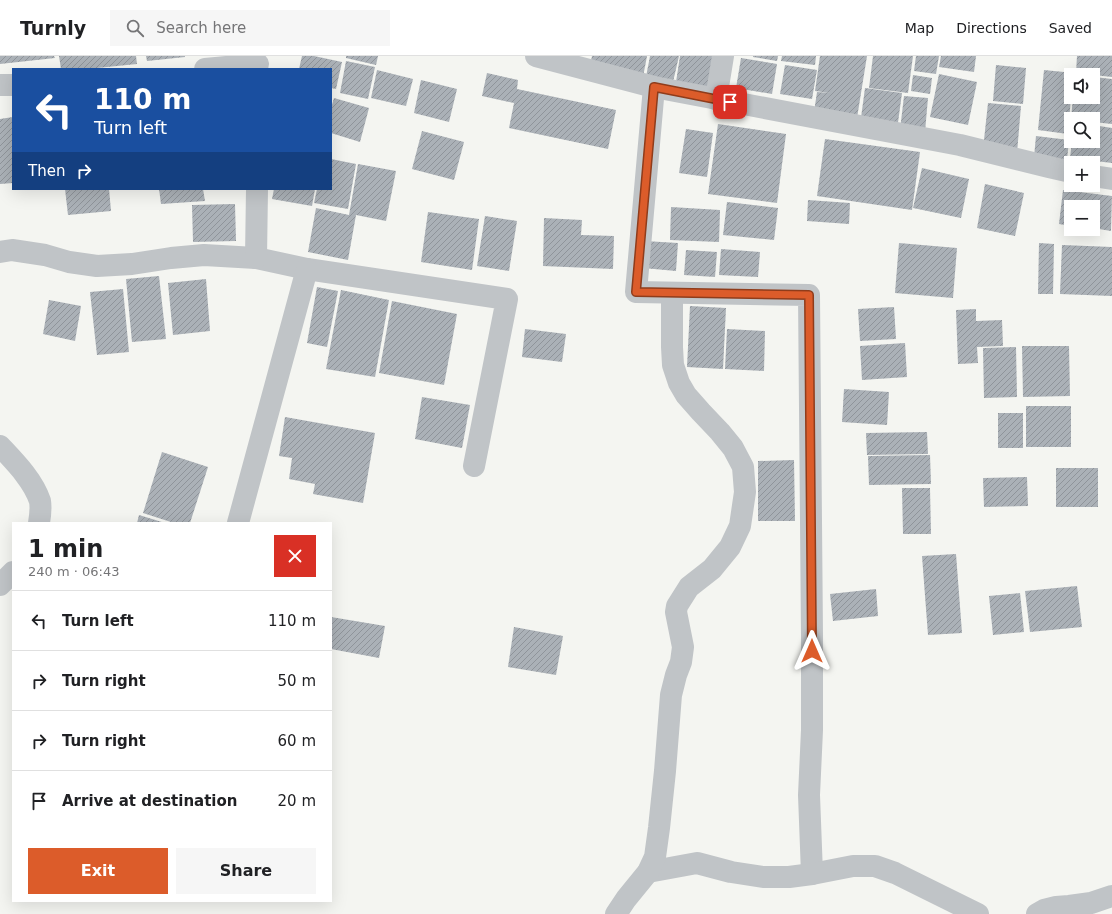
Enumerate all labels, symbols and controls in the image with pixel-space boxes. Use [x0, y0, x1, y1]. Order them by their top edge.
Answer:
search box [110, 10, 390, 46]
text: Turnly [20, 17, 86, 39]
icon: search [124, 17, 146, 39]
text: Search here [156, 19, 246, 37]
text: Map [905, 20, 934, 36]
text: Directions [956, 20, 1027, 36]
text: Saved [1049, 20, 1092, 36]
map controls [1064, 68, 1100, 236]
button: sound [1064, 68, 1100, 104]
text: 110 m [94, 83, 191, 116]
icon: left [28, 84, 80, 136]
pin [713, 85, 747, 119]
icon: arrive [719, 91, 741, 113]
button: search [1064, 112, 1100, 148]
text: Turn left [94, 117, 167, 138]
button: + [1064, 156, 1100, 192]
icon: right [73, 160, 95, 182]
text: Then [28, 162, 65, 180]
button: − [1064, 200, 1100, 236]
text: 1 min [28, 535, 103, 563]
button: close [274, 535, 316, 577]
text: 240 m · 06:43 [28, 564, 119, 579]
icon: left [28, 610, 50, 632]
text: Turn left [62, 612, 134, 630]
text: 110 m [268, 612, 316, 630]
position arrow [791, 630, 833, 672]
icon: right [28, 670, 50, 692]
text: Turn right [62, 672, 146, 690]
text: 50 m [278, 672, 316, 690]
icon: right [28, 730, 50, 752]
text: Turn right [62, 732, 146, 750]
text: 60 m [278, 732, 316, 750]
icon: arrive [28, 790, 50, 812]
text: Arrive at destination [62, 792, 237, 810]
text: 20 m [278, 792, 316, 810]
button: Exit [28, 848, 168, 894]
button: Share [176, 848, 316, 894]

